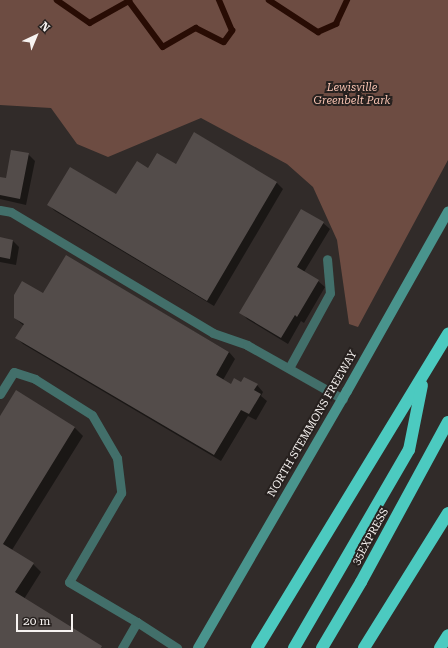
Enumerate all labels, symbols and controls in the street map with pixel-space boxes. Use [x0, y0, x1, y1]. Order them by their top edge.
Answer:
north arrow [16, 16, 56, 56]
text: N [37, 19, 52, 35]
park label: Lewisville Greenbelt Park [314, 82, 390, 108]
street label: NORTH STEMMONS FREEWAY [265, 348, 361, 500]
street label: 35EXPRESS [350, 506, 392, 568]
scale bar [18, 606, 75, 632]
text: 20 m [23, 614, 50, 628]

